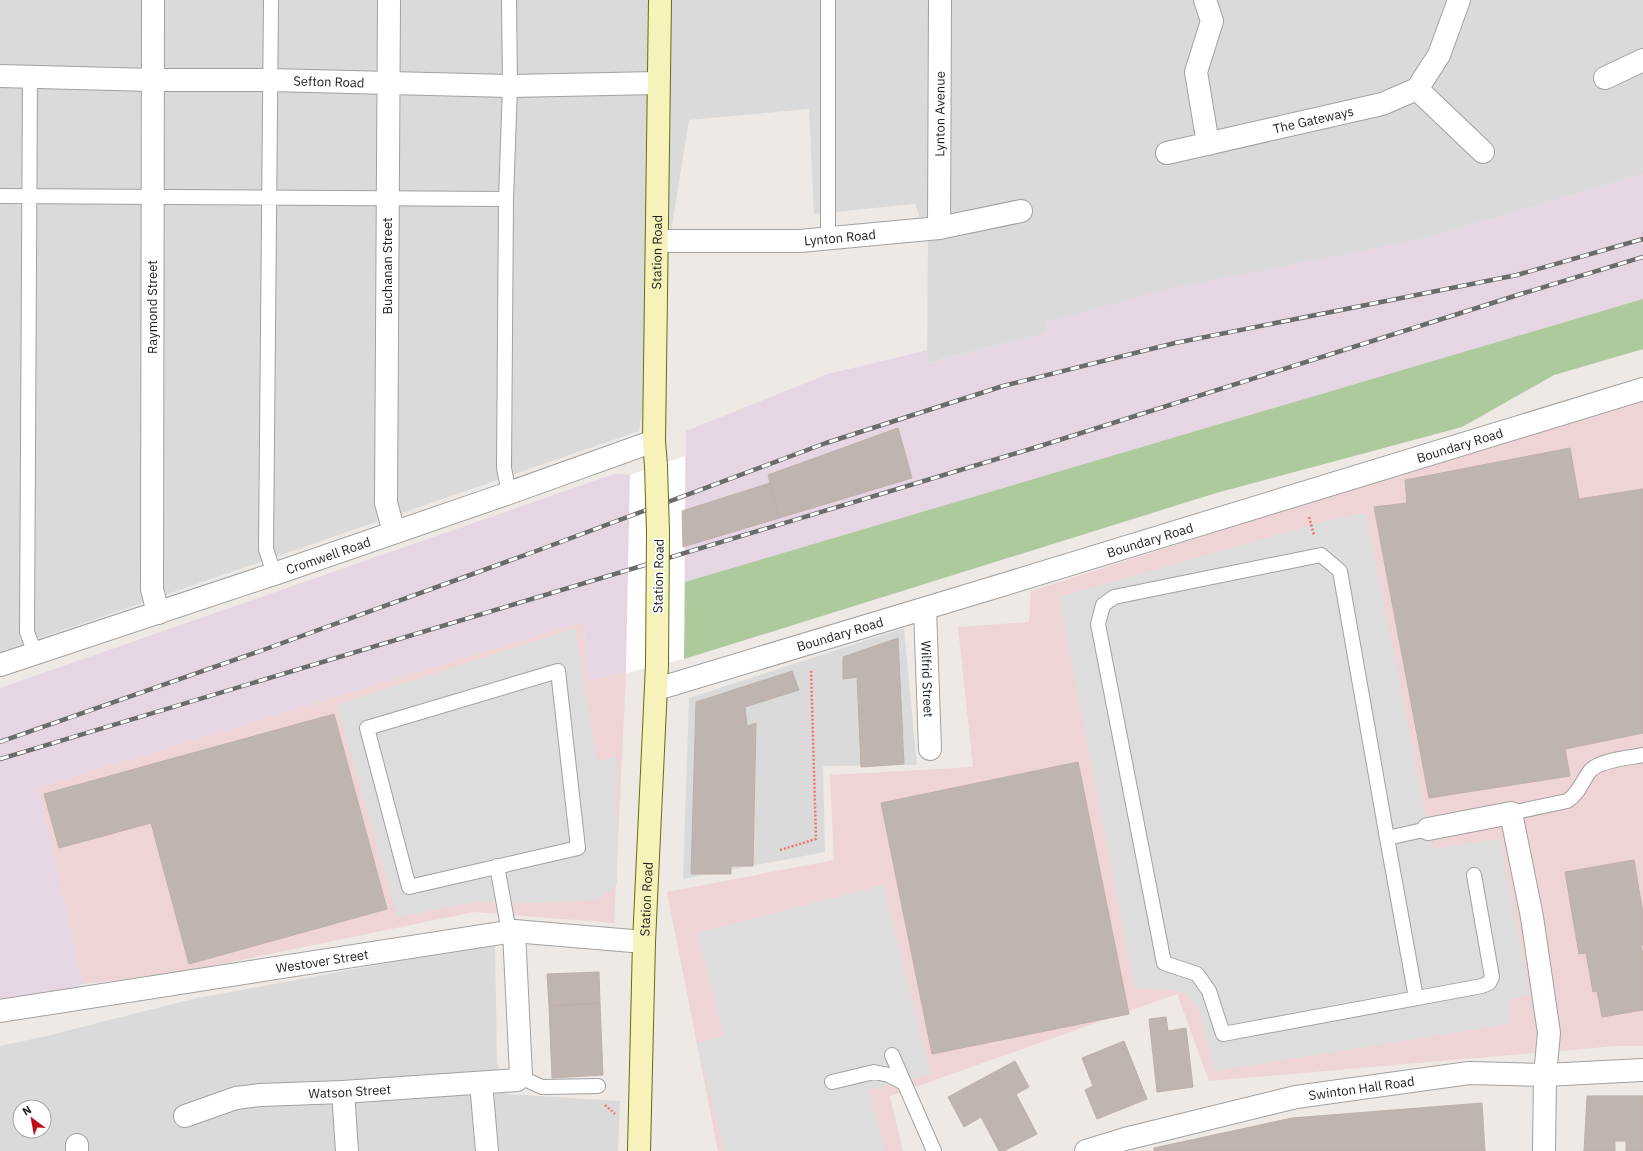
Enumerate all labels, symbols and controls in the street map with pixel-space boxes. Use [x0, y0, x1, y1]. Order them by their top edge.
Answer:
street label: Lynton Avenue [931, 71, 949, 157]
street label: Sefton Road [293, 73, 365, 91]
street label: The Gateways [1271, 103, 1355, 138]
street label: Station Road [648, 215, 666, 290]
street label: Buchanan Street [379, 217, 396, 315]
street label: Lynton Road [803, 226, 877, 250]
street label: Raymond Street [144, 260, 161, 354]
street label: Boundary Road [1415, 424, 1505, 467]
street label: Boundary Road [1105, 519, 1195, 561]
street label: Cromwell Road [284, 533, 373, 578]
street label: Station Road [649, 539, 668, 613]
street label: Boundary Road [795, 613, 885, 655]
street label: Wilfrid Street [917, 640, 937, 718]
street label: Station Road [636, 861, 657, 937]
street label: Westover Street [275, 946, 370, 977]
street label: Swinton Hall Road [1308, 1073, 1416, 1104]
street label: Watson Street [308, 1081, 392, 1102]
north arrow [12, 1099, 52, 1139]
text: N [20, 1102, 34, 1119]

